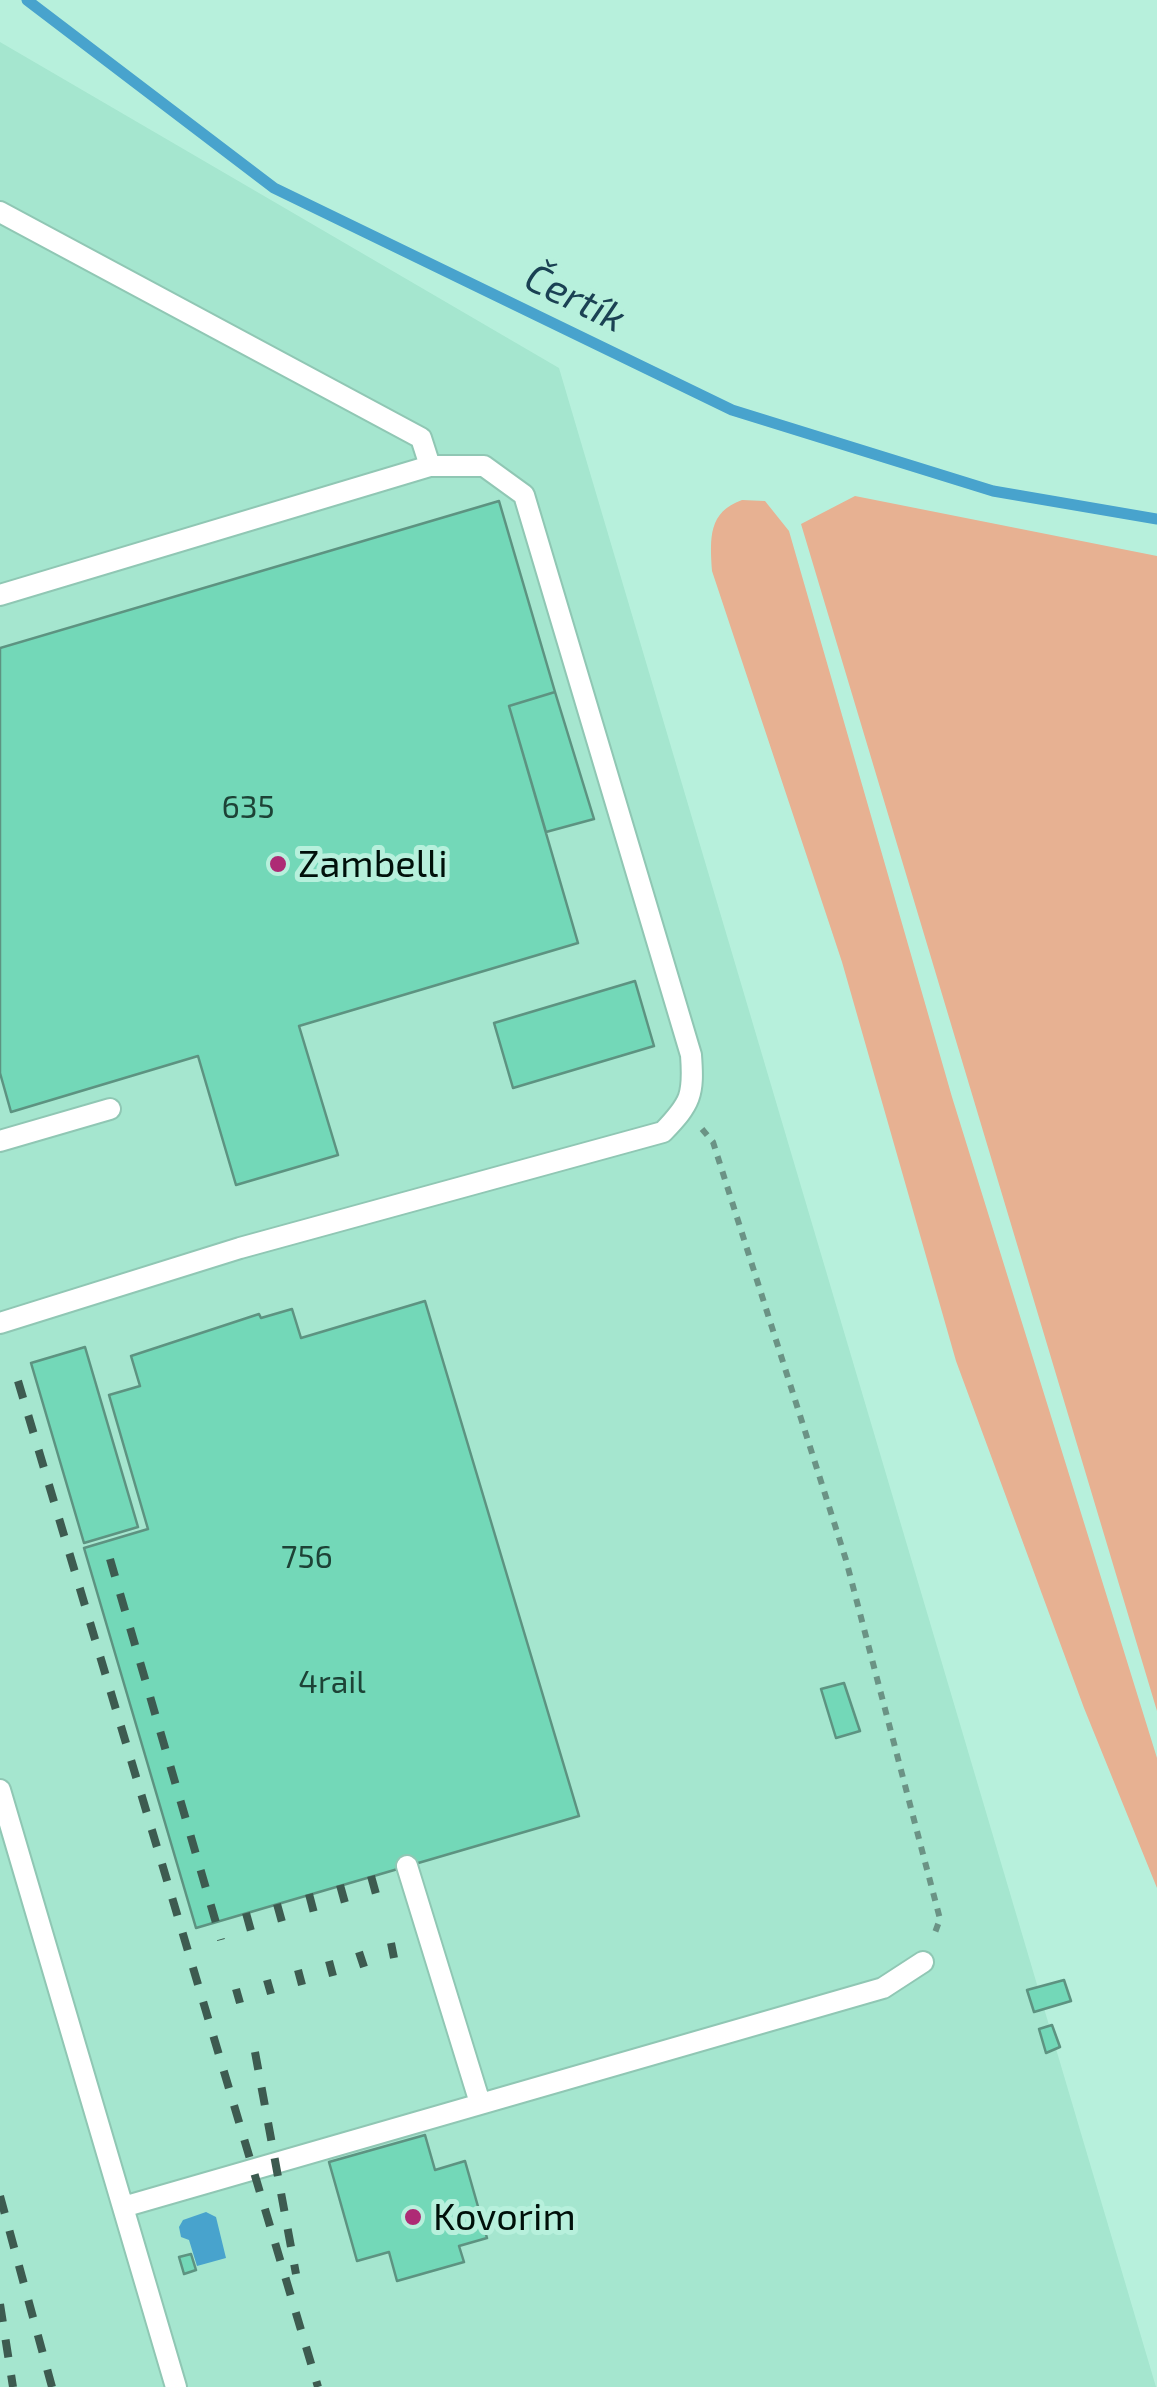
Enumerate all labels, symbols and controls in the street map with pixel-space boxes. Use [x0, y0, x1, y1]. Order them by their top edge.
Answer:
water label: Čertík [517, 253, 633, 343]
house number: 635 [221, 788, 275, 826]
place label: Zambelli [298, 841, 448, 887]
marker: Zambelli [267, 853, 289, 875]
house number: 756 [281, 1538, 333, 1576]
house number: 4rail [298, 1663, 366, 1701]
place label: Kovorim [433, 2194, 576, 2240]
marker: Kovorim [402, 2206, 424, 2228]

